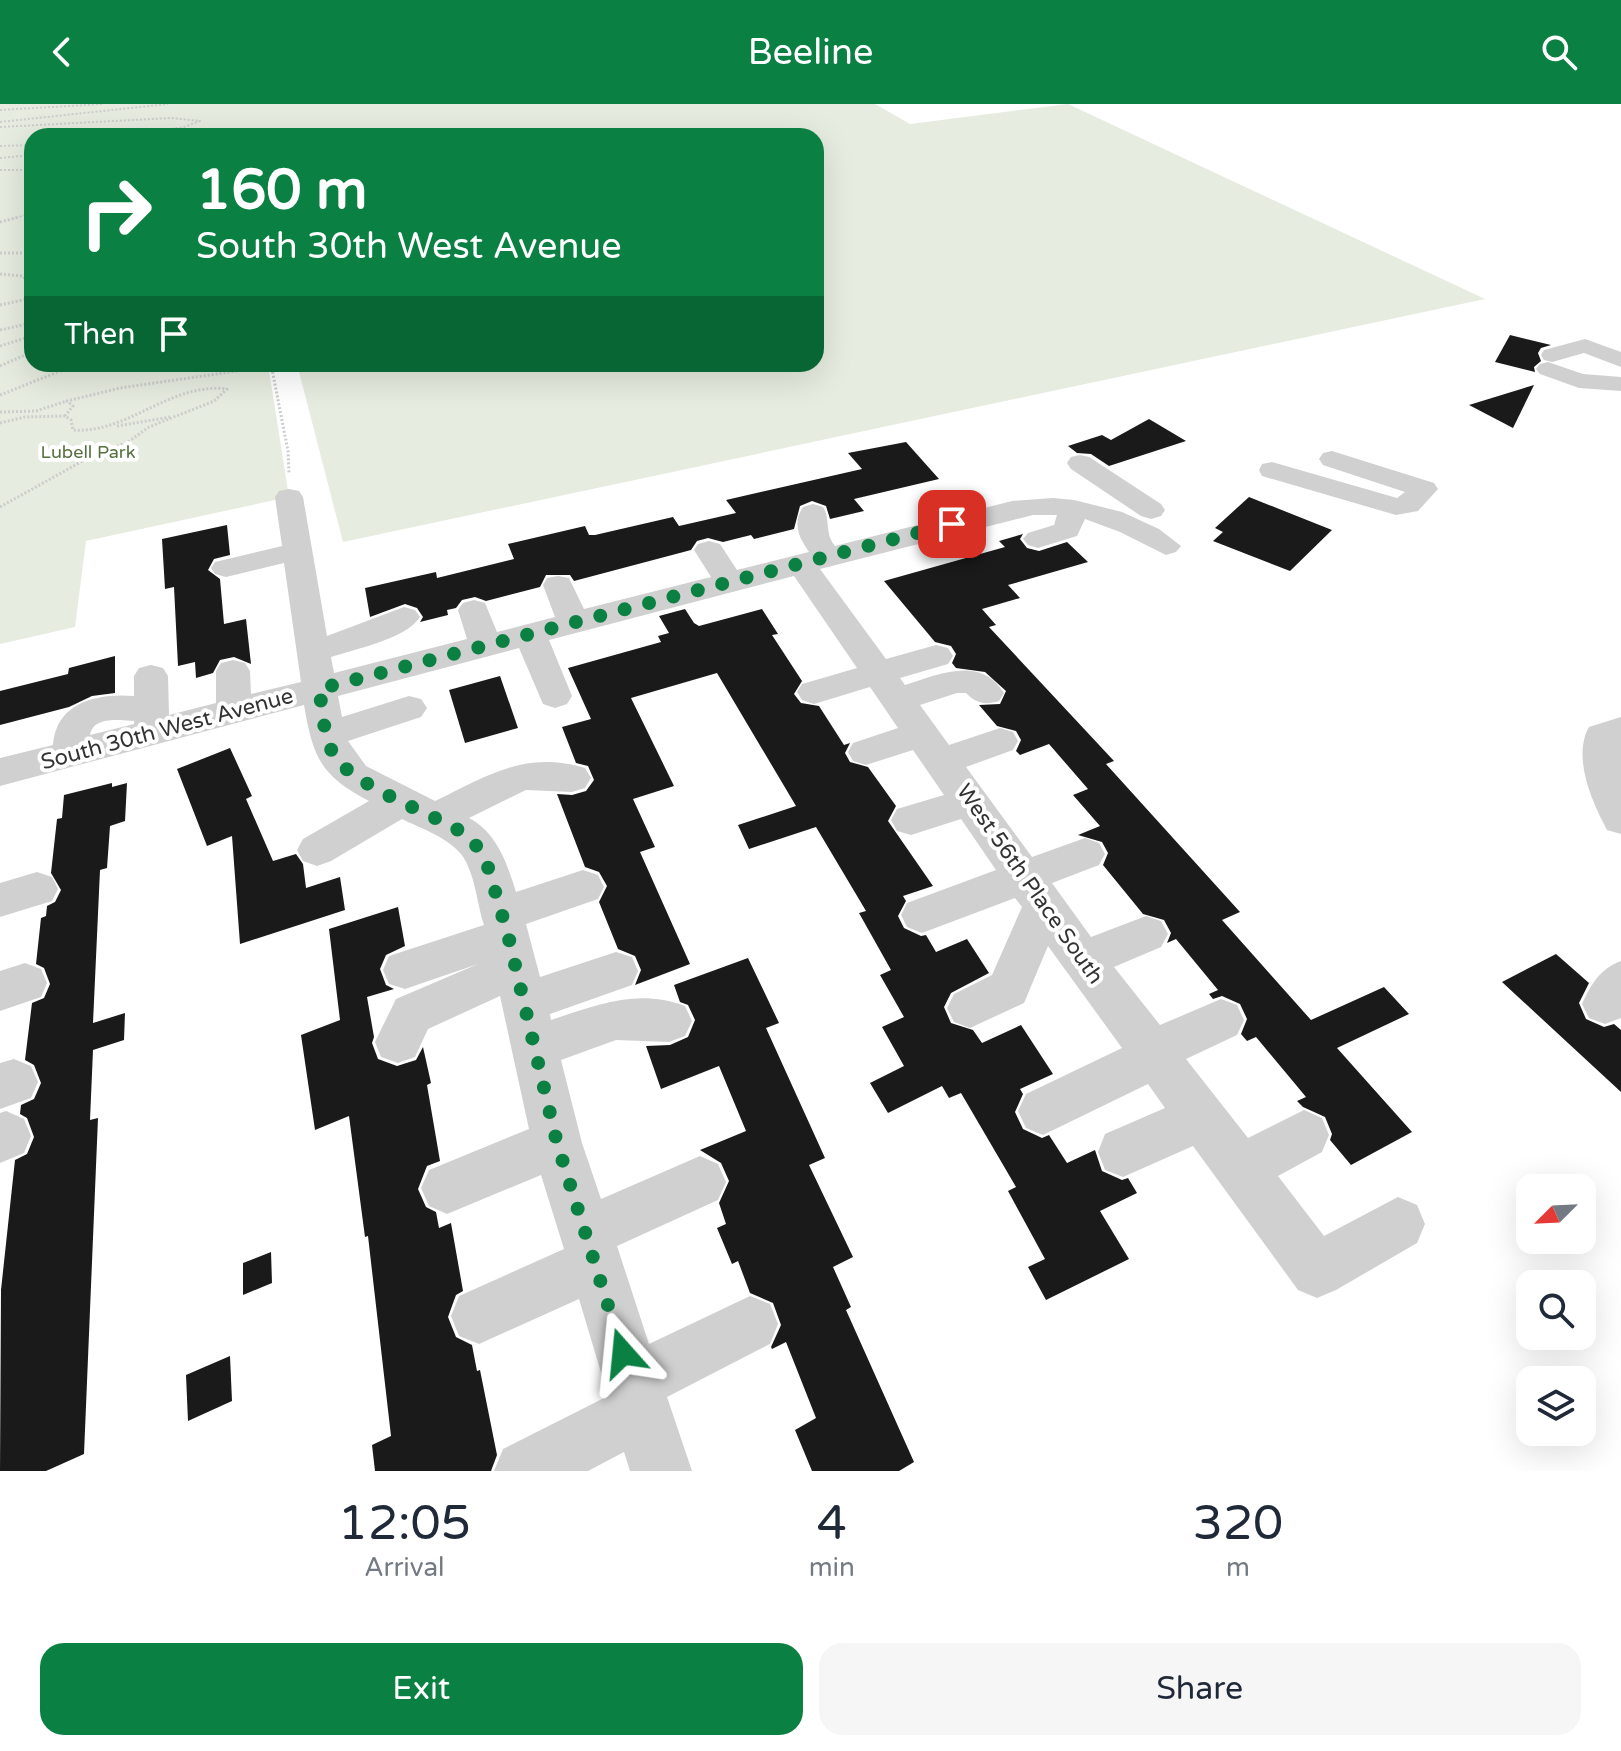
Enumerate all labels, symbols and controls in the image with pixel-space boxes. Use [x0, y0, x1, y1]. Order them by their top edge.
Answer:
icon: back [40, 30, 84, 74]
icon: search [1537, 30, 1581, 74]
text: Beeline [748, 31, 873, 74]
text: 160 m [196, 157, 367, 224]
icon: right [64, 160, 168, 264]
text: South 30th West Avenue [196, 225, 622, 268]
icon: arrive [152, 312, 196, 356]
text: Then [64, 316, 136, 353]
park label: Lubell Park [41, 441, 136, 463]
pin [918, 490, 986, 558]
icon: arrive [930, 502, 974, 546]
street label: South 30th West Avenue [38, 683, 296, 775]
street label: West 56th Place South [951, 779, 1109, 989]
north arrow [1516, 1174, 1596, 1254]
map controls [1516, 1174, 1596, 1446]
button: search [1516, 1270, 1596, 1350]
position arrow [581, 1311, 665, 1395]
button: layers [1516, 1366, 1596, 1446]
text: 12:05 [338, 1495, 471, 1553]
text: 4 [817, 1495, 847, 1553]
text: 320 [1193, 1495, 1283, 1553]
text: Arrival [364, 1552, 445, 1583]
text: min [809, 1552, 855, 1583]
text: m [1226, 1552, 1250, 1583]
button: Exit [40, 1643, 803, 1735]
button: Share [819, 1643, 1581, 1735]

